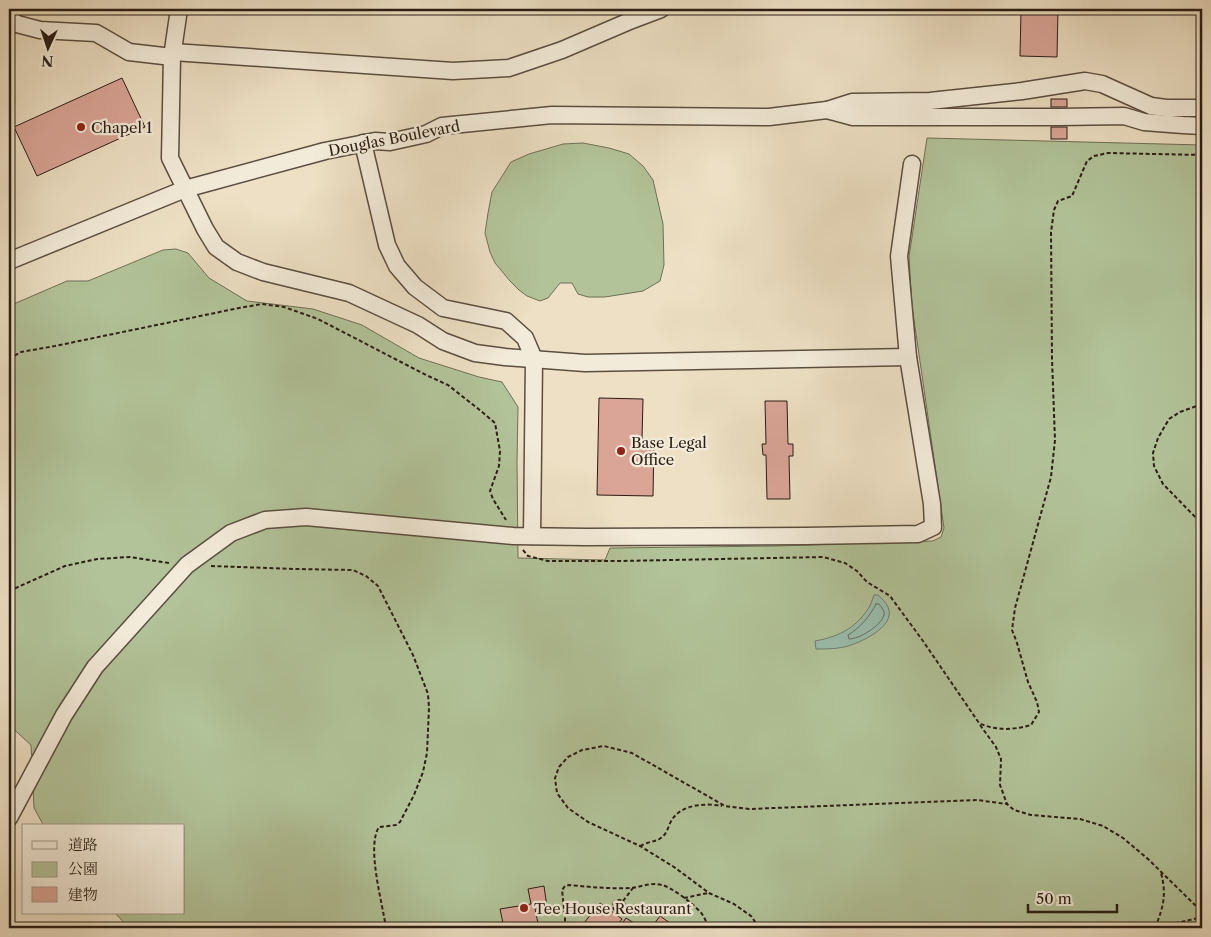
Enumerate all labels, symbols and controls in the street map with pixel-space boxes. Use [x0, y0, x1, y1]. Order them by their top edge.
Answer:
north arrow [22, 22, 72, 72]
text: N [41, 52, 54, 70]
street label: Douglas Boulevard [327, 116, 461, 160]
place label: Chapel 1 [91, 118, 153, 137]
marker: Chapel 1 [75, 121, 87, 133]
place label: Base Legal Office [631, 433, 707, 469]
marker: Base Legal Office [615, 445, 627, 457]
legend [22, 824, 185, 914]
text: 道路 [68, 835, 98, 854]
text: 公園 [68, 859, 98, 878]
scale bar [1028, 882, 1117, 914]
text: 建物 [68, 885, 98, 904]
text: 50 m [1036, 889, 1072, 908]
place label: Tee House Restaurant [534, 899, 692, 918]
marker: Tee House Restaurant [518, 902, 530, 914]

